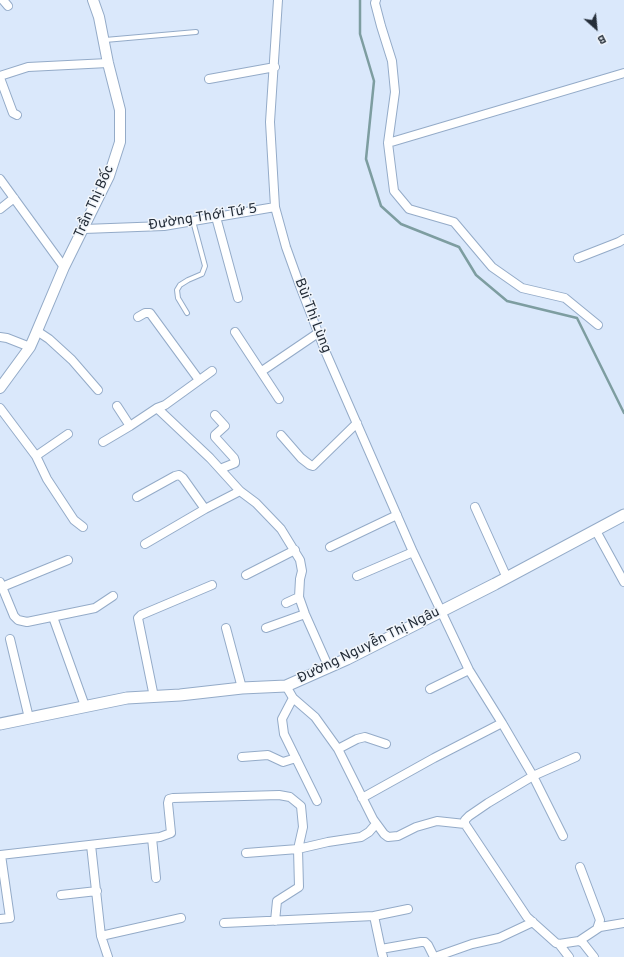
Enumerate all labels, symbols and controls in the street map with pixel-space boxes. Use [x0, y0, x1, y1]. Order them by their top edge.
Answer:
north arrow [576, 8, 616, 48]
text: B [595, 31, 608, 47]
street label: Trần Thị Bốc [72, 163, 118, 241]
street label: Đường Thới Tứ 5 [148, 201, 258, 235]
street label: Bùi Thị Lùng [290, 276, 334, 356]
street label: Đường Nguyễn Thị Ngâu [295, 604, 443, 688]

